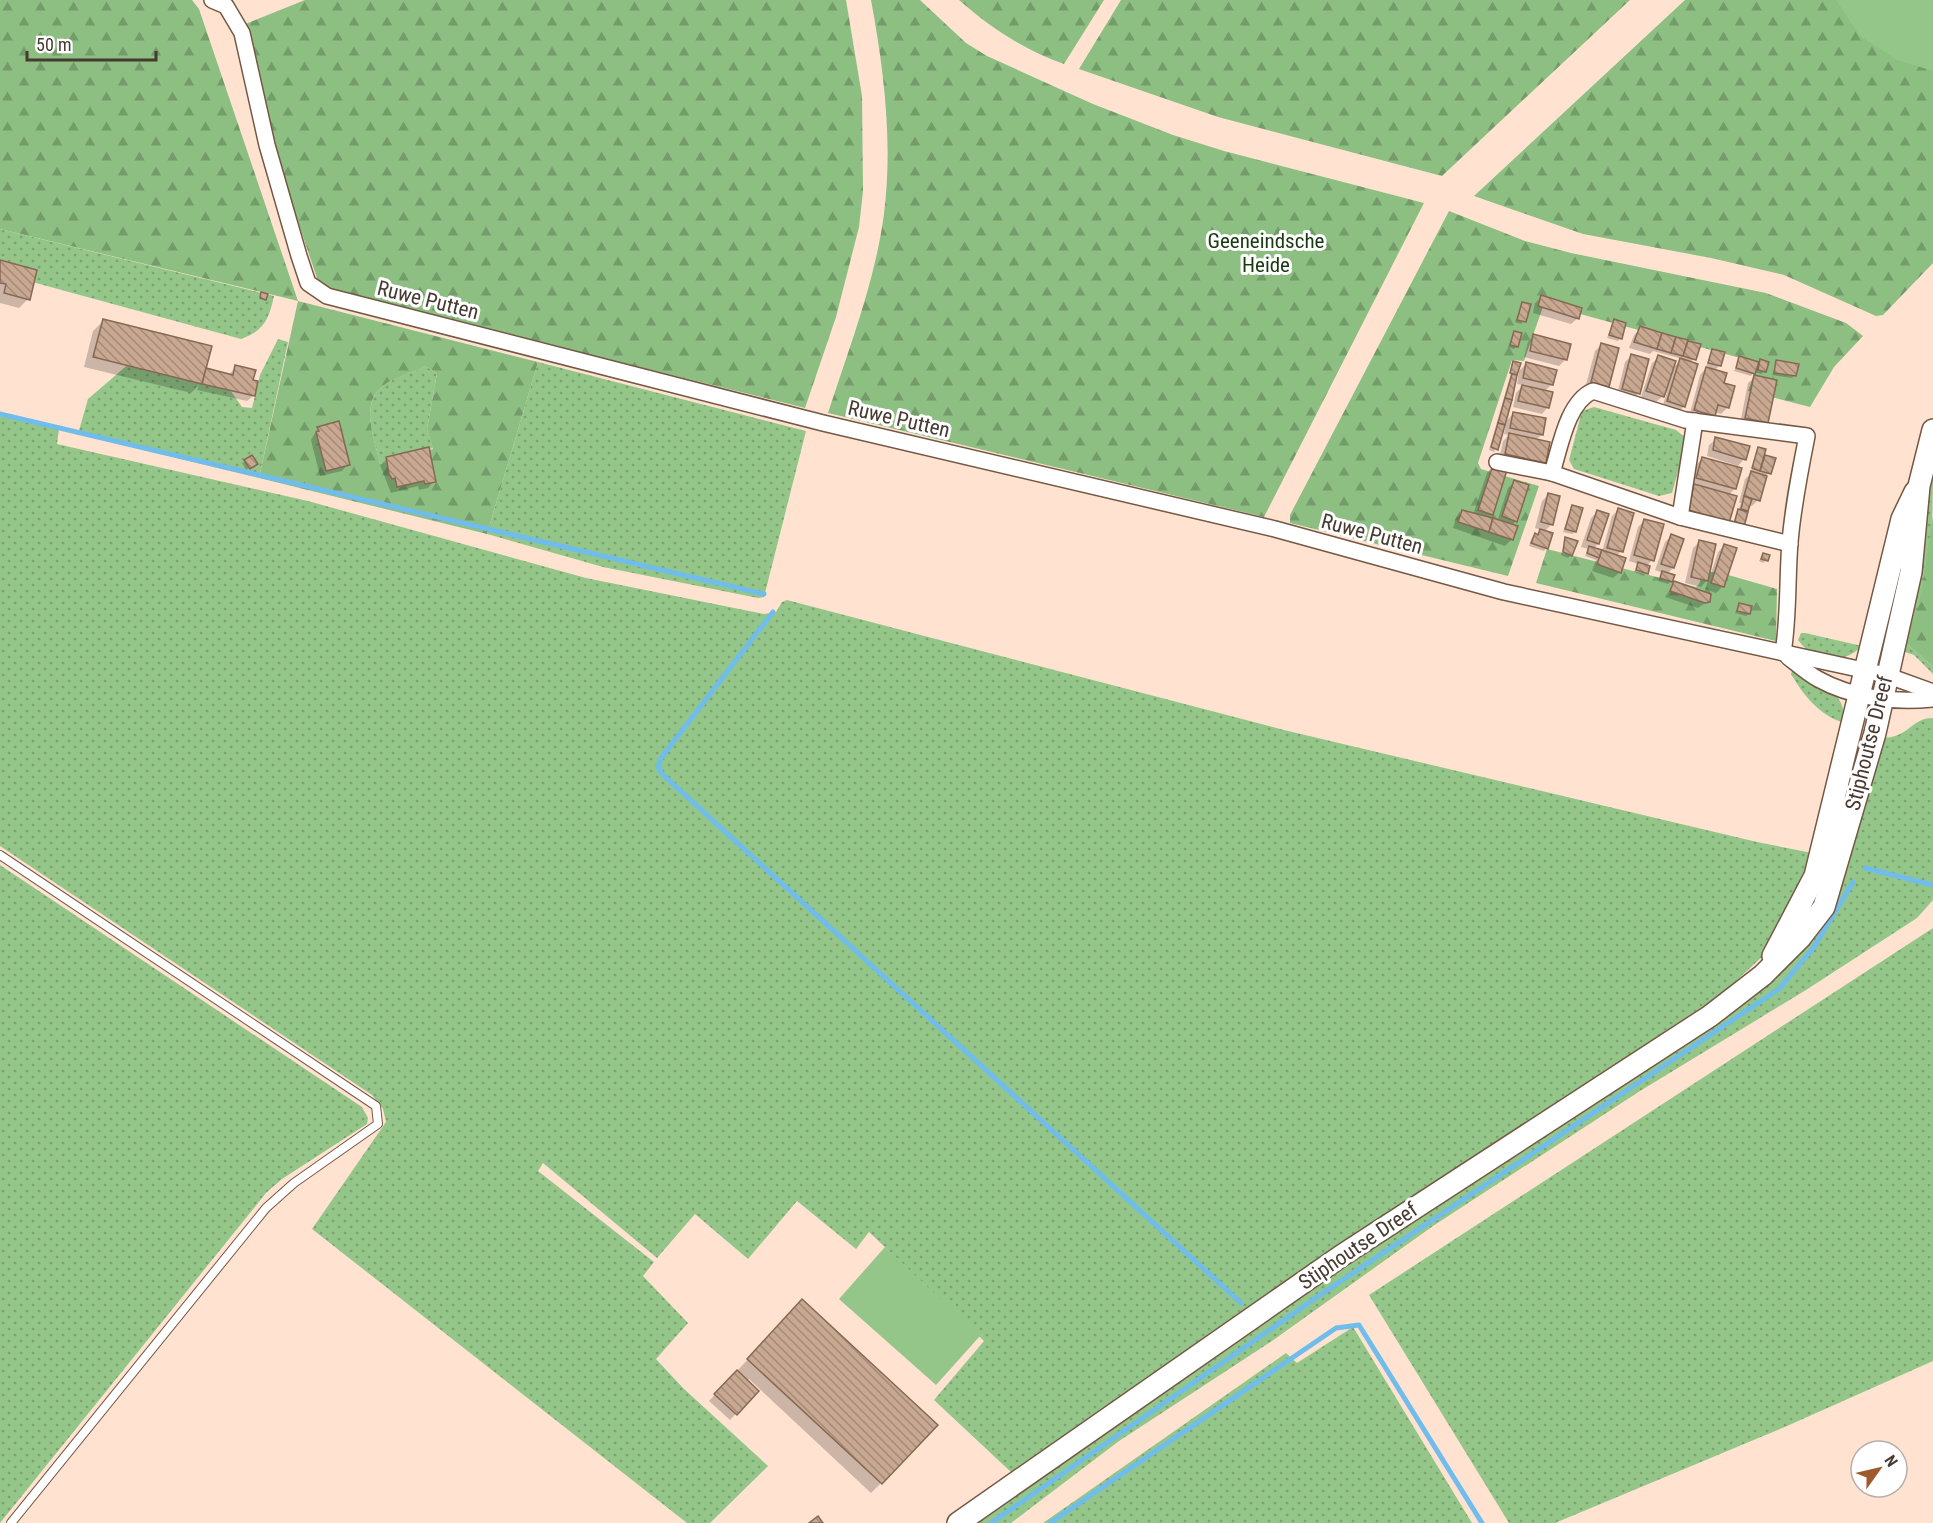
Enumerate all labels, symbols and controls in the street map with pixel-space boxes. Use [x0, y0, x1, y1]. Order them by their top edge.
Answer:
scale bar [27, 24, 156, 62]
text: 50 m [36, 34, 71, 55]
park label: Geeneindsche Heide [1208, 229, 1325, 277]
street label: Ruwe Putten [375, 276, 481, 324]
street label: Ruwe Putten [846, 396, 952, 442]
street label: Ruwe Putten [1319, 509, 1425, 559]
street label: Stiphoutse Dreef [1841, 673, 1897, 813]
street label: Stiphoutse Dreef [1294, 1197, 1422, 1295]
north arrow [1849, 1439, 1909, 1499]
text: N [1880, 1452, 1902, 1470]

